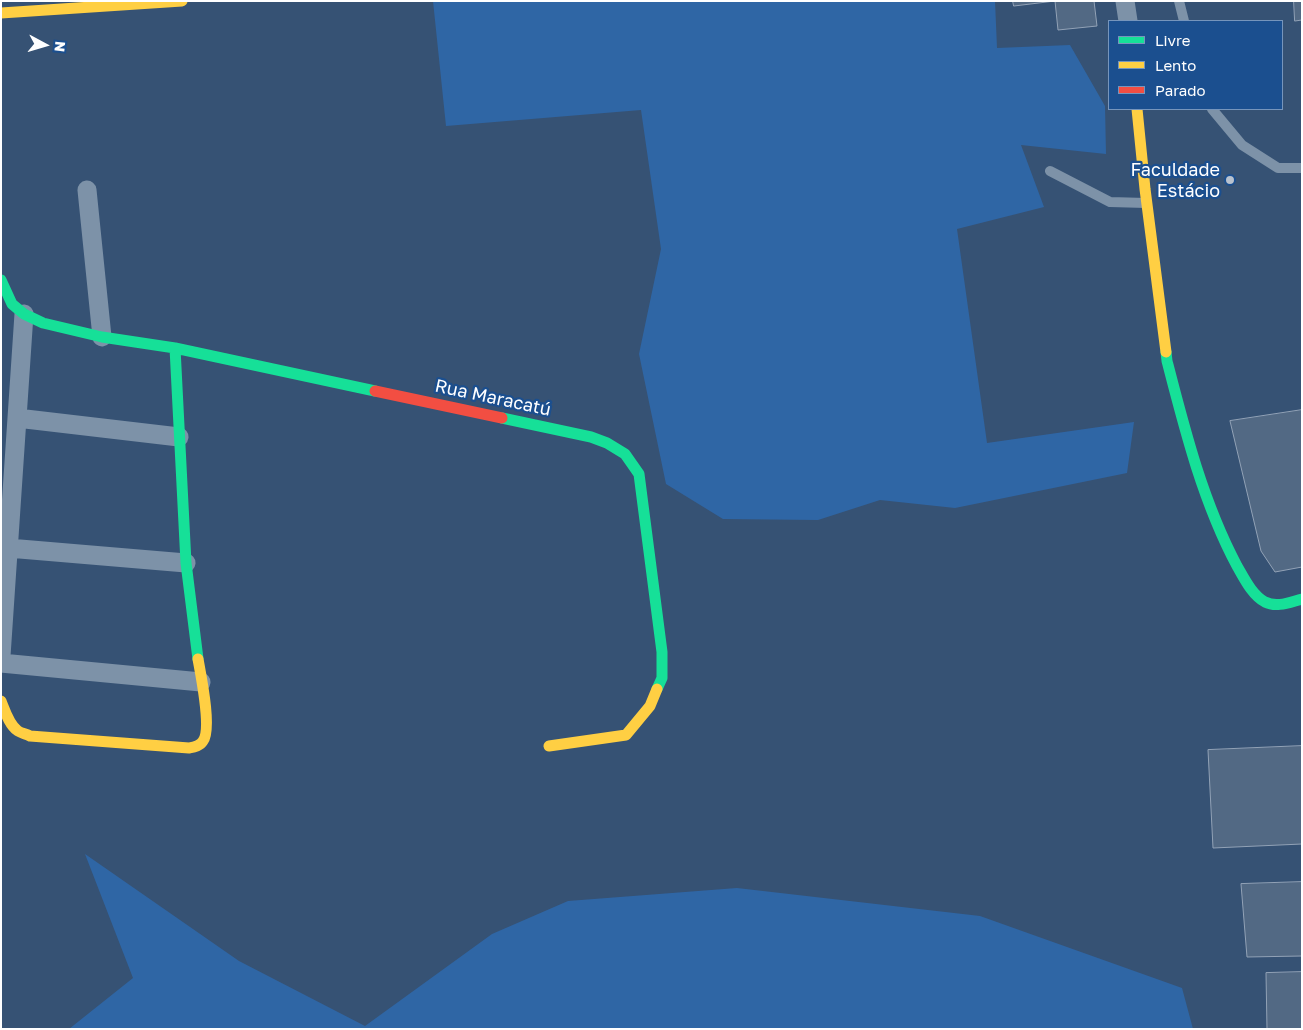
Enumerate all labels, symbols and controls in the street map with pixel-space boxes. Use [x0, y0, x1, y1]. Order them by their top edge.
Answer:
north arrow [20, 20, 70, 70]
legend [1108, 20, 1283, 110]
text: Livre [1155, 31, 1190, 49]
text: N [51, 40, 69, 53]
text: Lento [1155, 56, 1196, 74]
text: Parado [1155, 81, 1206, 99]
place label: Faculdade Estácio [1130, 159, 1220, 202]
marker: Faculdade Estácio [1224, 174, 1236, 186]
street label: Rua Maracatú [433, 375, 553, 421]

